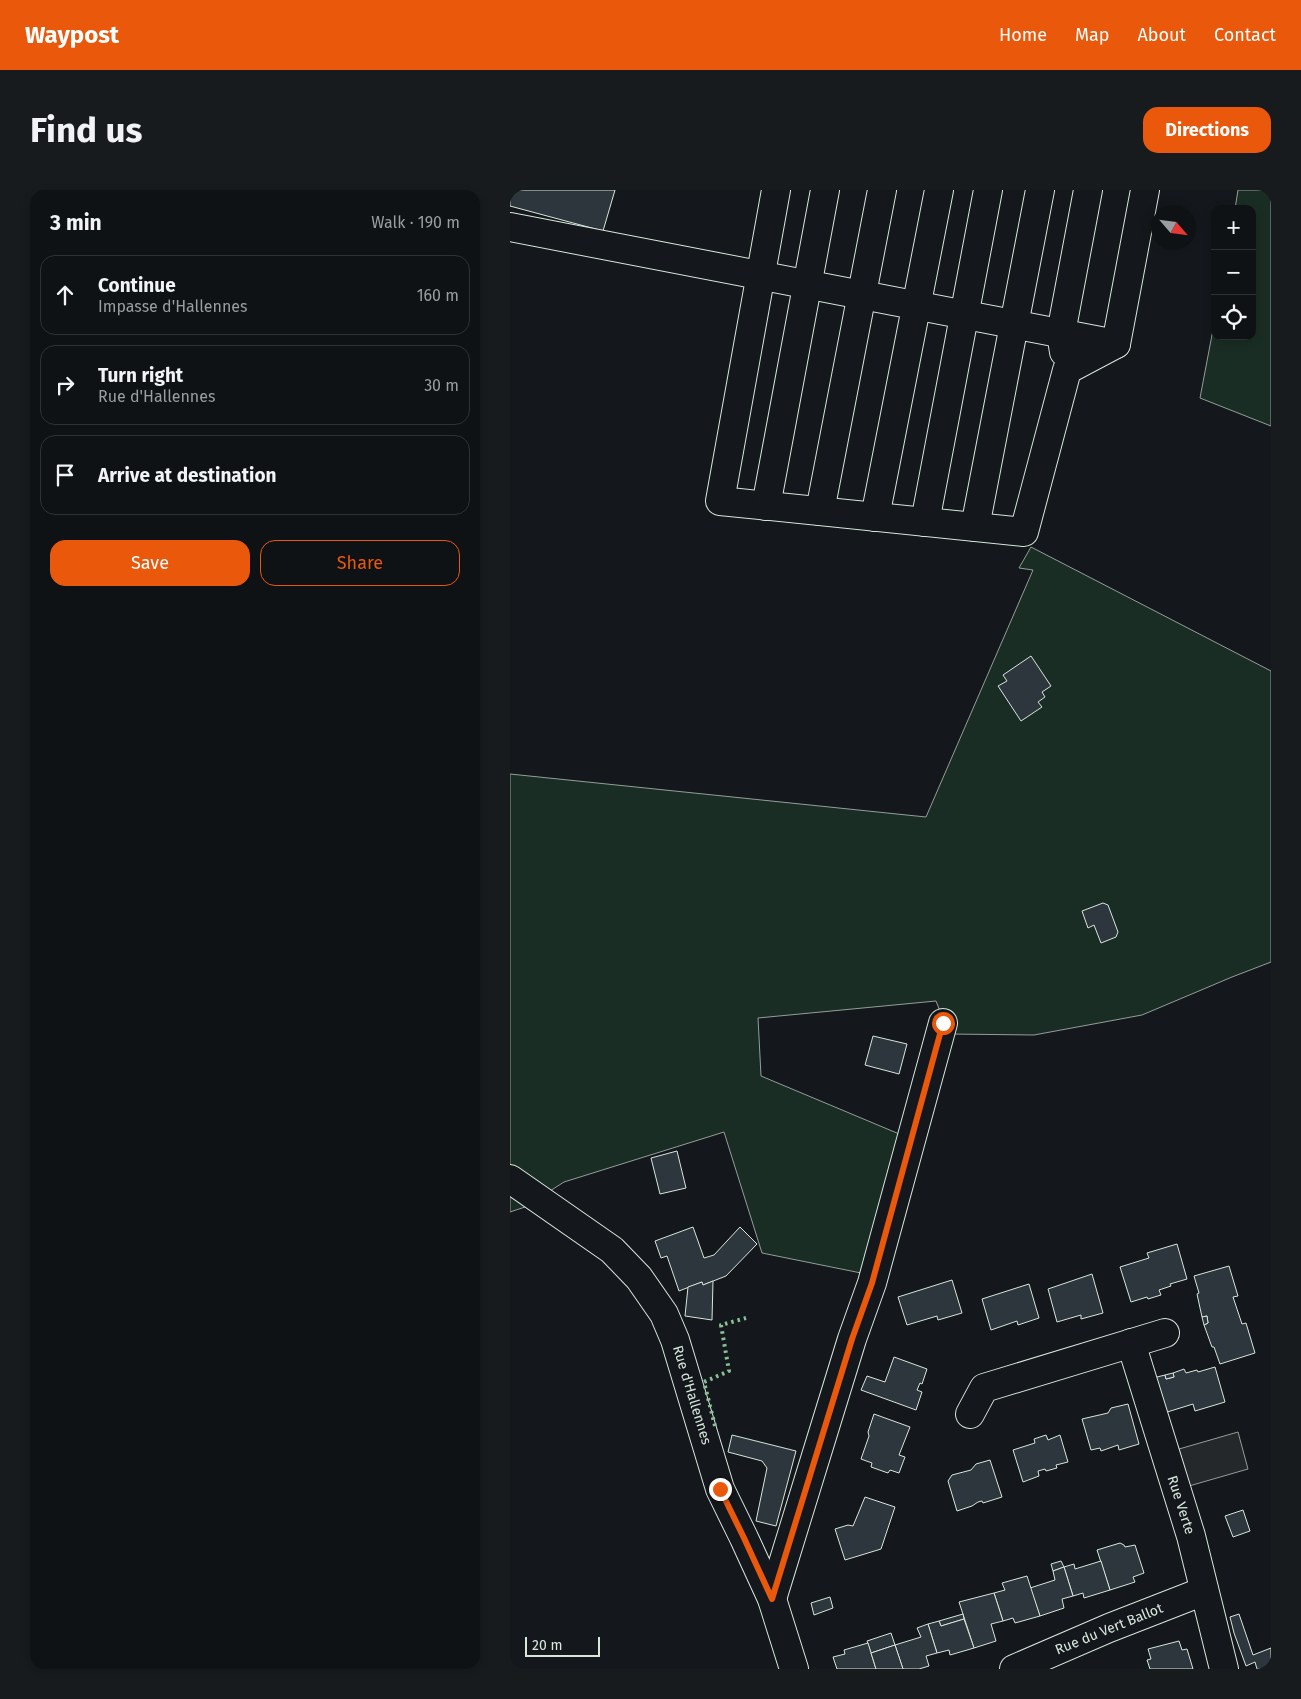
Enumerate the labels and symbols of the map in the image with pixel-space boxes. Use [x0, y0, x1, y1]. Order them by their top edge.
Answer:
north arrow [1151, 205, 1196, 250]
route start [932, 1012, 955, 1035]
street label: Rue d'Hallennes [669, 1343, 715, 1447]
street label: Rue Verte [1164, 1473, 1198, 1537]
route end [709, 1478, 732, 1501]
street label: Rue du Vert Ballot [1053, 1599, 1166, 1658]
scale bar [525, 1634, 600, 1657]

